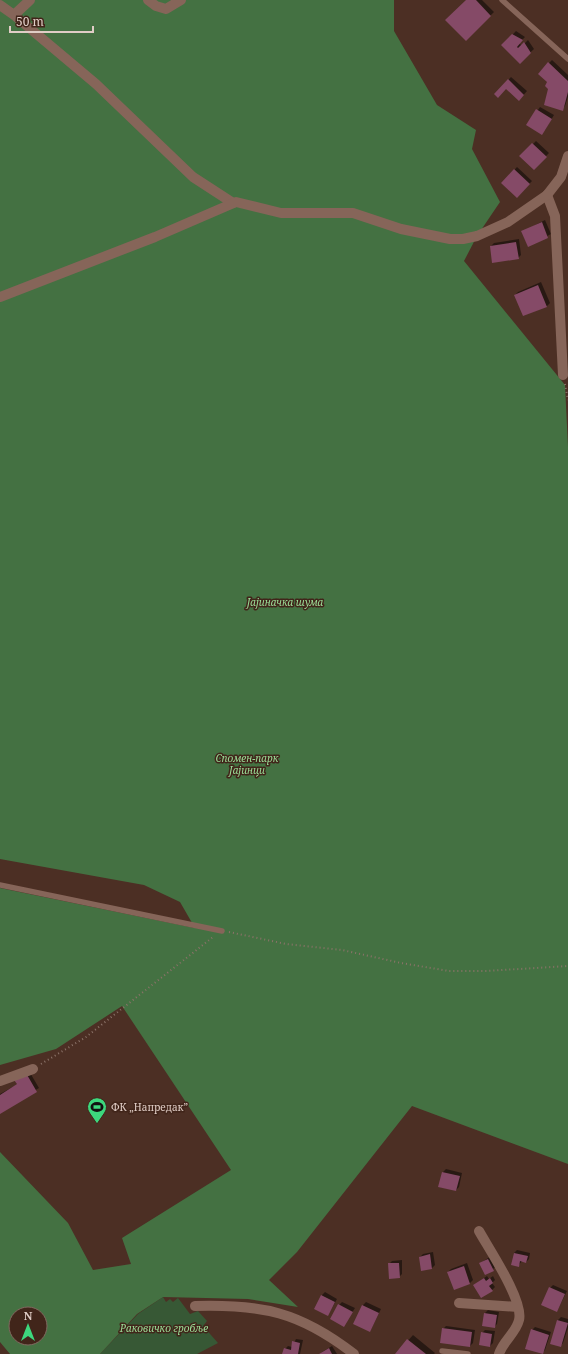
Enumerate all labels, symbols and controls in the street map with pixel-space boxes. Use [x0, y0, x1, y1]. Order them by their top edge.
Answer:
scale bar [10, 8, 93, 34]
text: 50 m [16, 13, 44, 30]
park label: Јајиначка шума [245, 595, 324, 609]
park label: Спомен-парк Јајинци [215, 751, 279, 777]
sports icon: ФК „Напредак” [86, 1096, 108, 1124]
place label: ФК „Напредак” [111, 1100, 188, 1114]
north arrow [8, 1306, 48, 1346]
text: N [24, 1308, 33, 1323]
park label: Раковичко гробље [119, 1321, 208, 1335]

